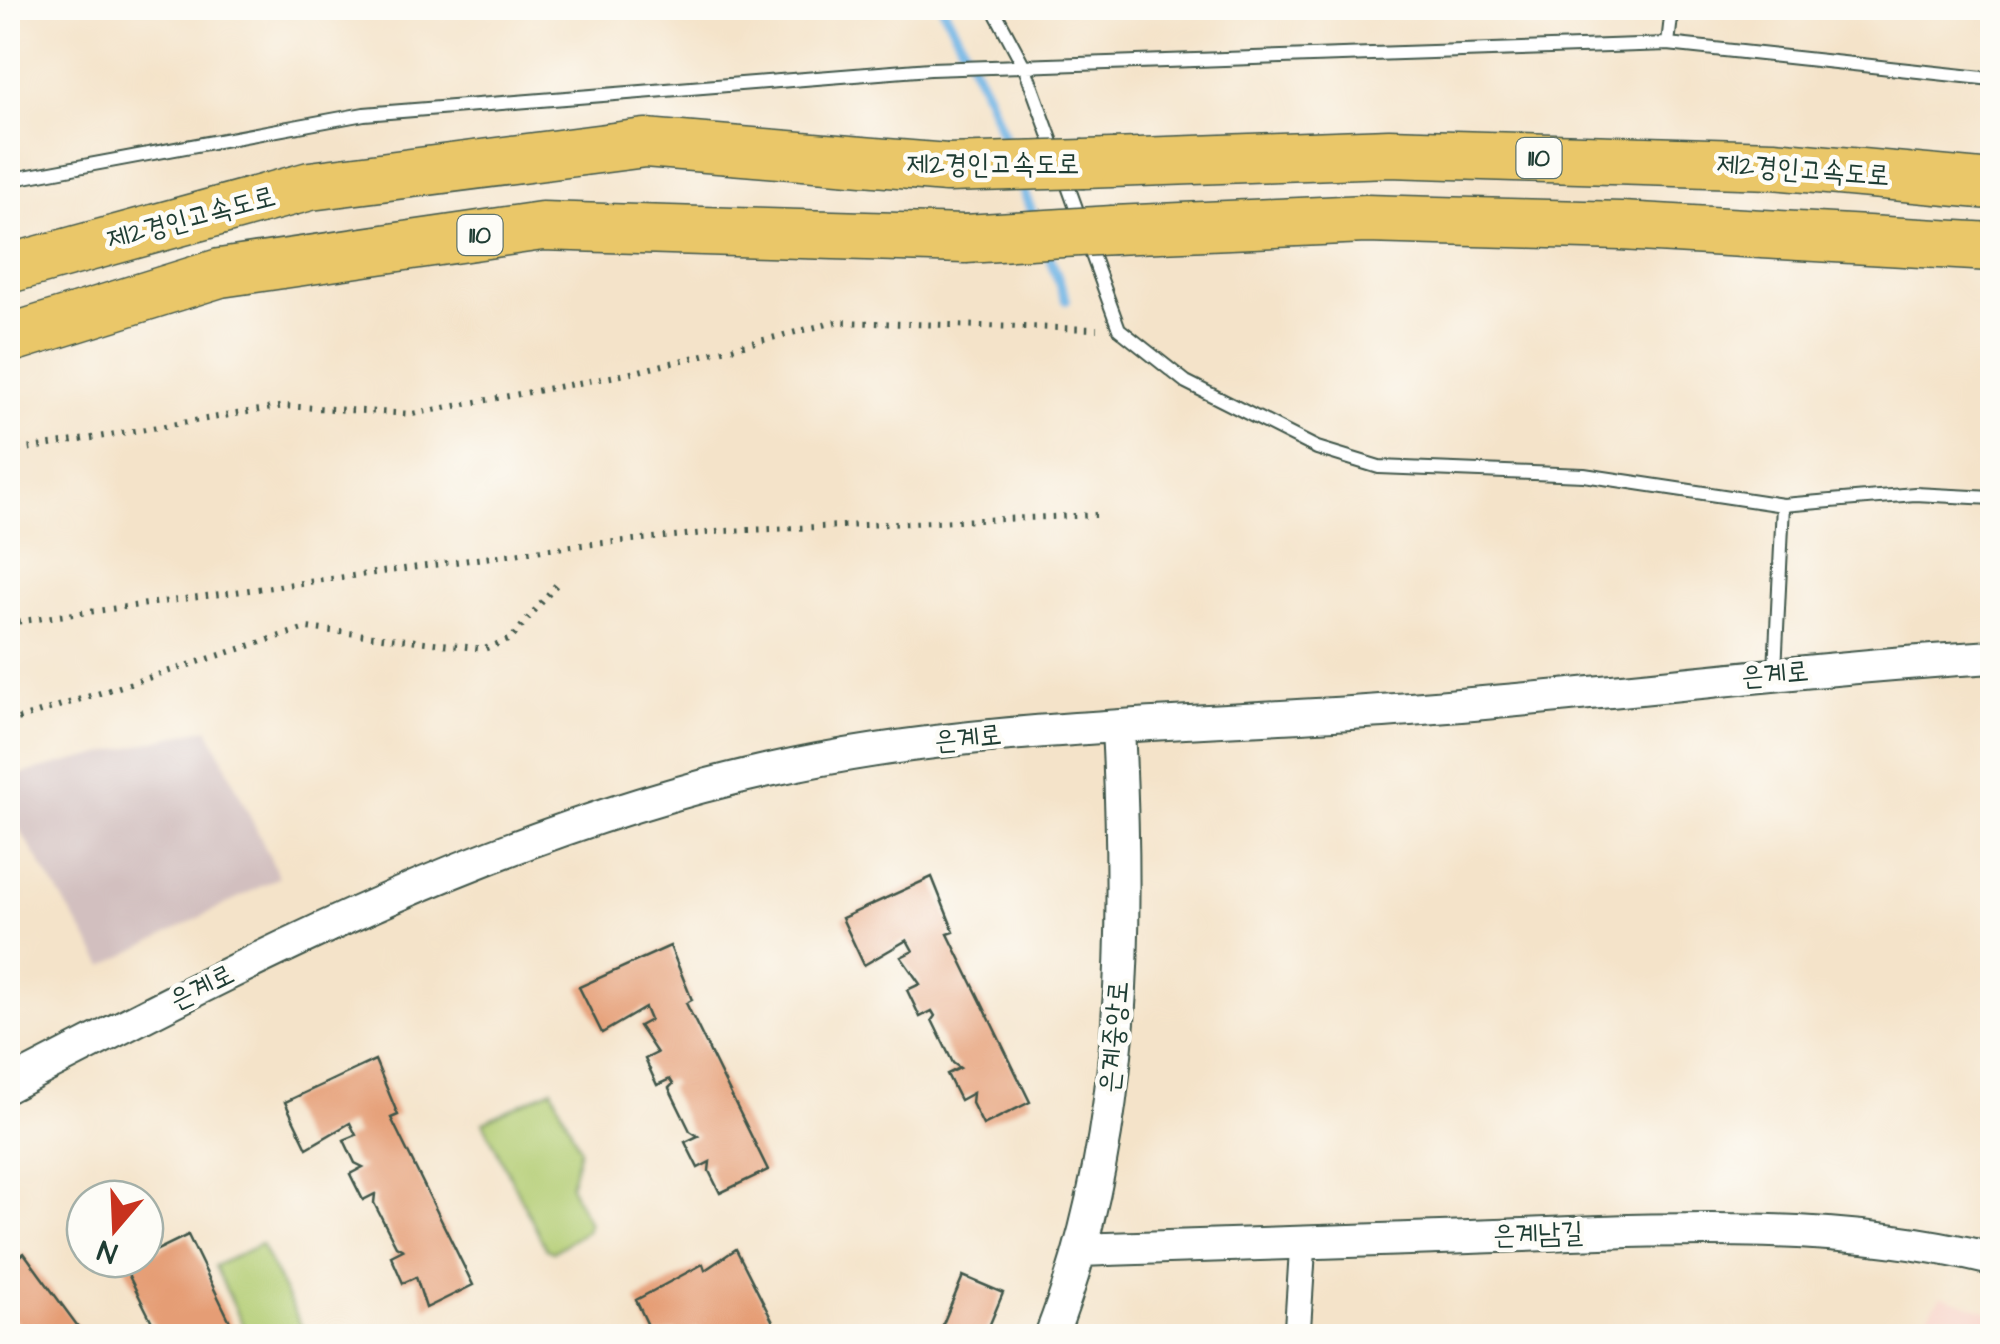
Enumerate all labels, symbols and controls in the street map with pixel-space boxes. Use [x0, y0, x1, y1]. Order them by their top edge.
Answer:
road number: 110 [1516, 138, 1562, 178]
street label: 제2경인고속도로 [1715, 144, 1891, 196]
street label: 제2경인고속도로 [906, 145, 1080, 184]
street label: 제2경인고속도로 [102, 177, 280, 259]
road number: 110 [458, 215, 502, 255]
street label: 은계로 [1740, 652, 1810, 696]
street label: 은계로 [932, 715, 1004, 761]
street label: 은계로 [163, 955, 241, 1019]
street label: 은계중앙로 [1090, 979, 1138, 1095]
north arrow [65, 1179, 165, 1279]
street label: 은계남길 [1492, 1213, 1584, 1255]
text: N [92, 1230, 122, 1273]

